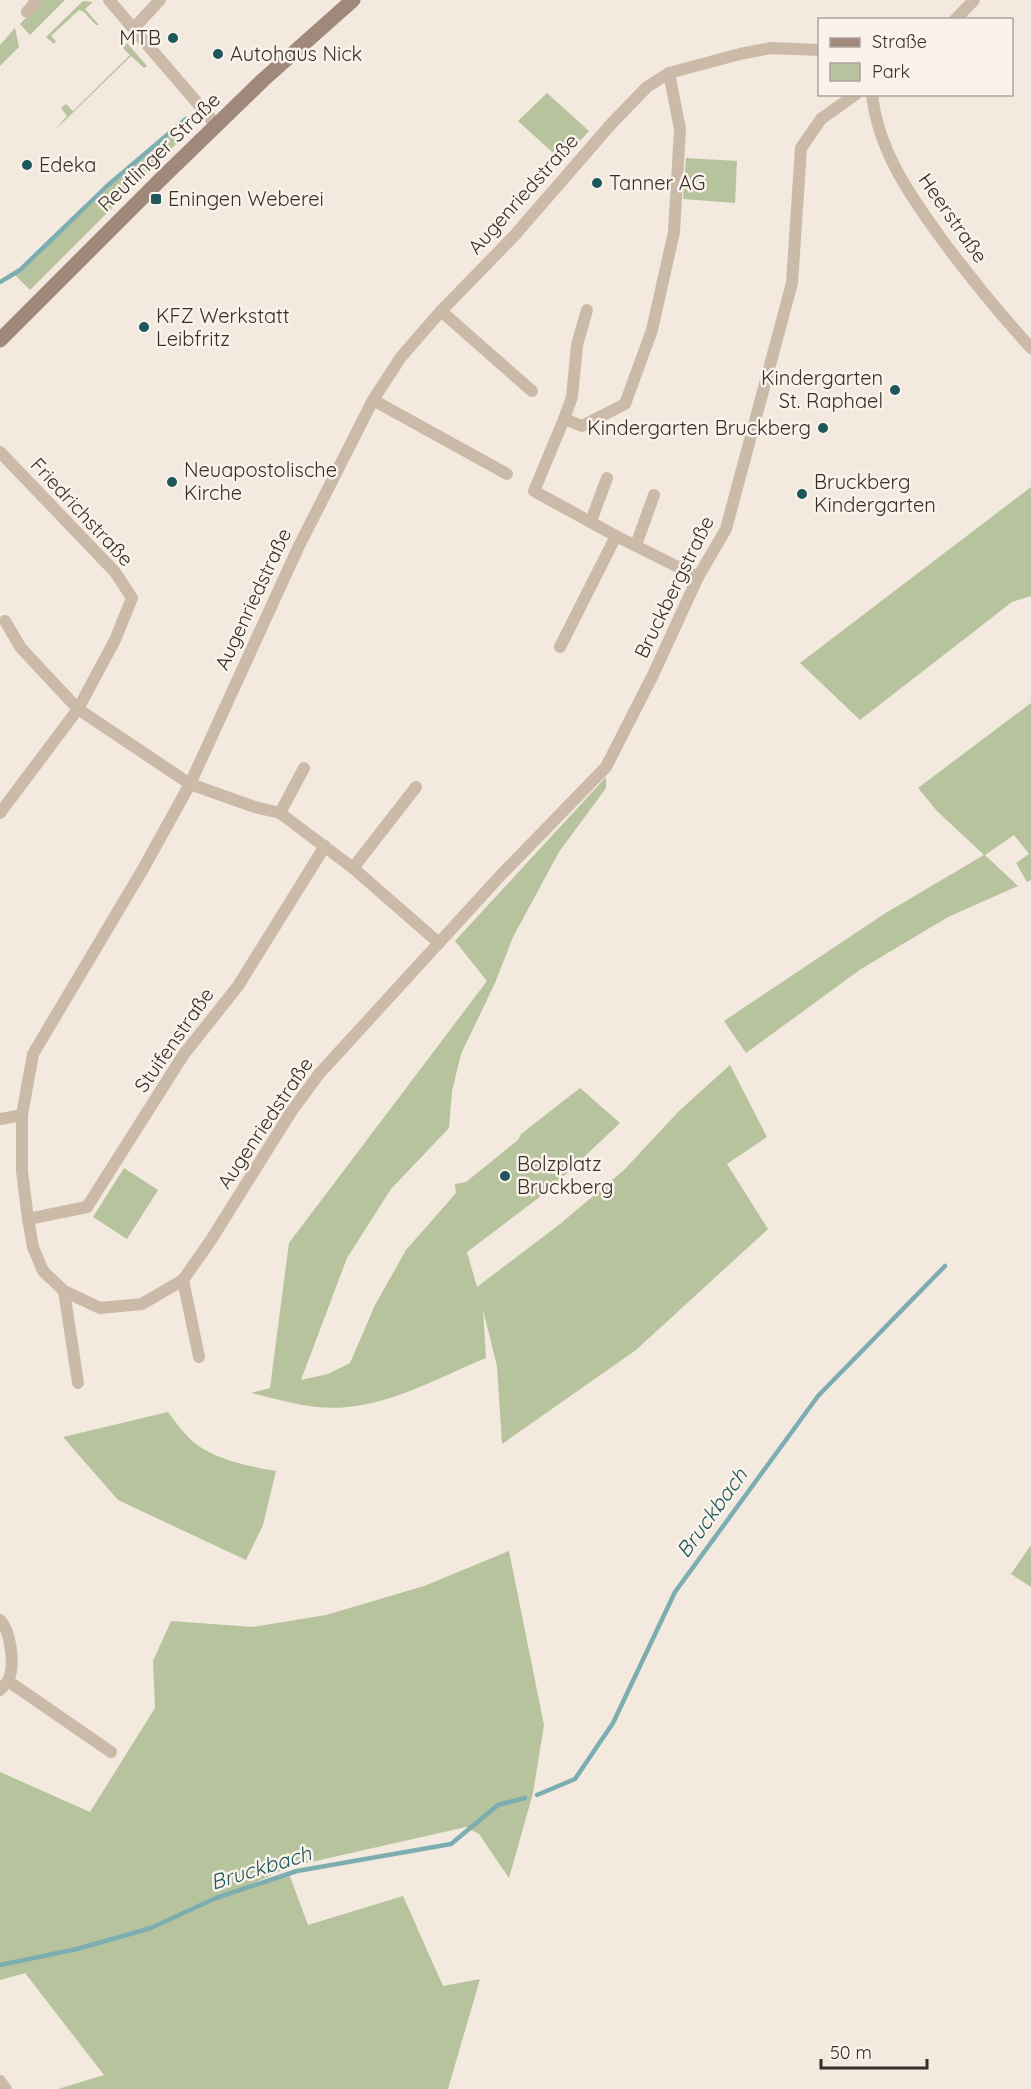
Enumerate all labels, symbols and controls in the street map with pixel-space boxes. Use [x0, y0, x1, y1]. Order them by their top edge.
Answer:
legend [818, 18, 1013, 96]
place label: MTB [119, 25, 161, 50]
text: Straße [872, 30, 927, 53]
marker: MTB [166, 31, 180, 45]
place label: Autohaus Nick [230, 41, 362, 66]
marker: Autohaus Nick [211, 47, 225, 61]
text: Park [872, 60, 910, 83]
street label: Reutlinger Straße [92, 87, 225, 216]
street label: Augenriedstraße [462, 128, 583, 259]
place label: Edeka [39, 152, 96, 177]
marker: Edeka [20, 158, 34, 172]
street label: Heerstraße [913, 168, 993, 267]
place label: Tanner AG [609, 170, 706, 195]
marker: Tanner AG [590, 176, 604, 190]
place label: Eningen Weberei [168, 186, 324, 211]
marker: Eningen Weberei [149, 192, 163, 206]
place label: KFZ Werkstatt Leibfritz [156, 303, 290, 351]
marker: KFZ Werkstatt Leibfritz [137, 320, 151, 334]
place label: Kindergarten St. Raphael [761, 365, 883, 413]
marker: Kindergarten St. Raphael [888, 383, 902, 397]
place label: Kindergarten Bruckberg [587, 415, 811, 440]
marker: Kindergarten Bruckberg [816, 421, 830, 435]
street label: Friedrichstraße [26, 452, 139, 571]
place label: Neuapostolische Kirche [184, 457, 337, 505]
place label: Bruckberg Kindergarten [814, 469, 936, 517]
marker: Neuapostolische Kirche [165, 475, 179, 489]
marker: Bruckberg Kindergarten [795, 487, 809, 501]
street label: Bruckbergstraße [628, 511, 719, 662]
street label: Augenriedstraße [209, 524, 296, 674]
street label: Stuifenstraße [128, 983, 219, 1097]
street label: Augenriedstraße [211, 1052, 318, 1193]
place label: Bolzplatz Bruckberg [517, 1151, 613, 1199]
marker: Bolzplatz Bruckberg [498, 1169, 512, 1183]
water label: Bruckbach [670, 1462, 753, 1562]
water label: Bruckbach [207, 1839, 315, 1895]
scale bar [821, 2032, 928, 2070]
text: 50 m [830, 2041, 872, 2064]

